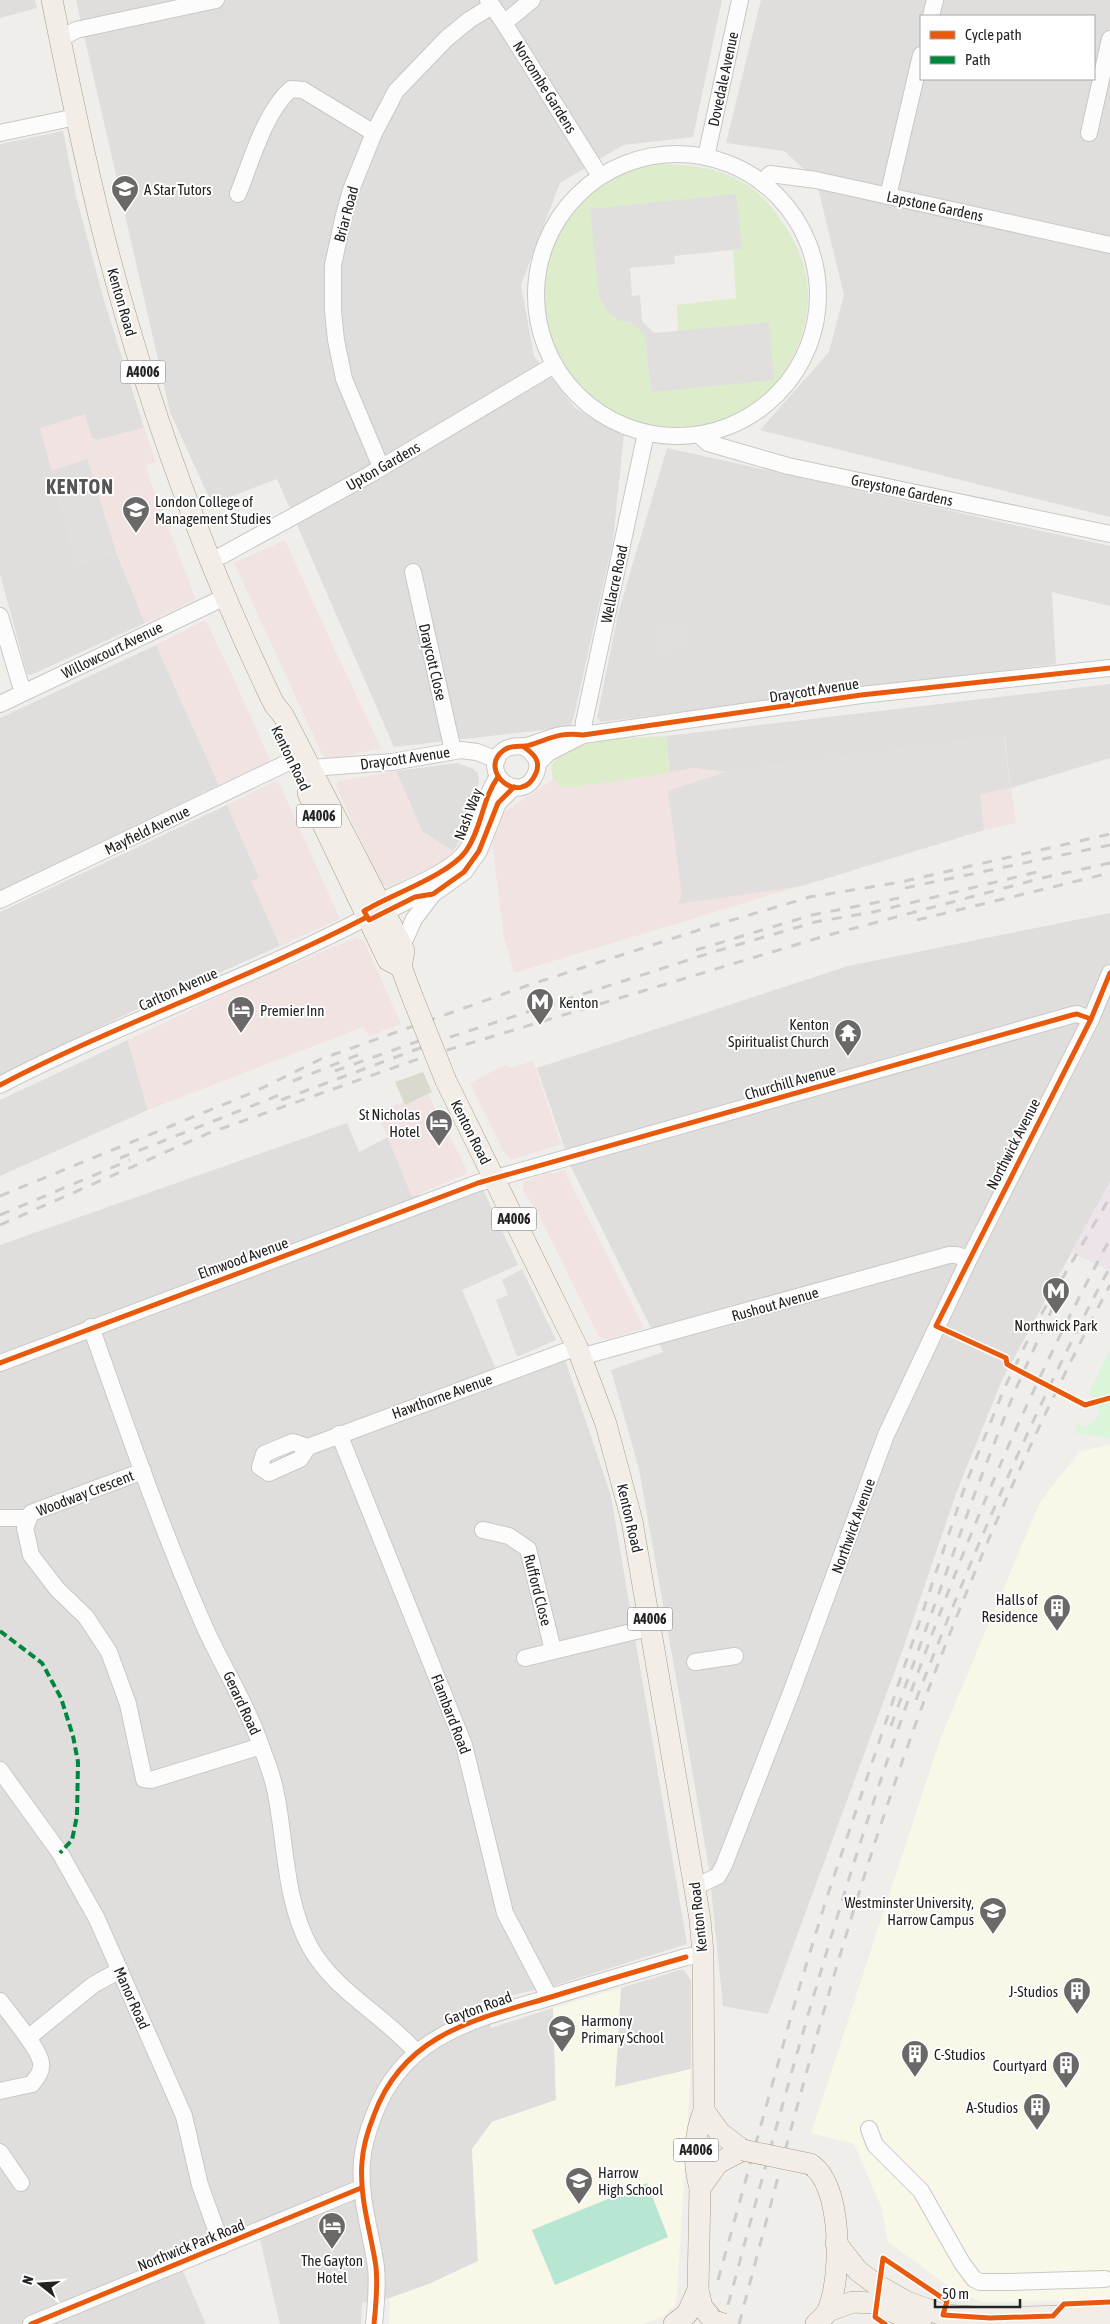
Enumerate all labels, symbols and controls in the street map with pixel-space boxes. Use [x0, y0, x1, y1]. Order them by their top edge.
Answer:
legend [920, 15, 1095, 80]
text: Cycle path [965, 26, 1022, 43]
street label: Dovedale Avenue [705, 30, 741, 128]
street label: Norcombe Gardens [510, 38, 580, 136]
text: Path [965, 51, 991, 68]
school or university icon: A Star Tutors [110, 174, 140, 213]
place label: A Star Tutors [144, 181, 212, 198]
street label: Briar Road [330, 184, 362, 244]
street label: Lapstone Gardens [885, 187, 985, 225]
street label: Kenton Road [104, 266, 140, 338]
road number: A4006 [120, 361, 166, 384]
street label: Upton Gardens [343, 438, 423, 494]
street label: Greystone Gardens [850, 471, 954, 509]
district label: KENTON [46, 475, 114, 498]
place label: London College of Management Studies [155, 493, 271, 527]
school or university icon: London College of Management Studies [121, 495, 151, 534]
street label: Wellacre Road [597, 543, 631, 625]
street label: Willowcourt Avenue [59, 618, 165, 682]
street label: Draycott Close [416, 622, 450, 702]
street label: Draycott Avenue [768, 675, 860, 705]
street label: Kenton Road [268, 723, 314, 793]
street label: Draycott Avenue [359, 743, 451, 773]
street label: Nash Way [450, 786, 486, 842]
street label: Mayfield Avenue [102, 802, 192, 858]
road number: A4006 [296, 804, 342, 828]
street label: Carlton Avenue [136, 964, 220, 1014]
metro station icon: Kenton [525, 987, 555, 1026]
place label: Kenton [559, 994, 599, 1011]
hotel icon: Premier Inn [226, 995, 256, 1034]
place label: Premier Inn [260, 1002, 325, 1019]
place label: Kenton Spiritualist Church [728, 1016, 829, 1050]
temple icon: Kenton Spiritualist Church [833, 1018, 863, 1057]
street label: Churchill Avenue [743, 1061, 837, 1103]
street label: Northwick Avenue [983, 1095, 1043, 1192]
street label: Kenton Road [447, 1097, 495, 1167]
place label: St Nicholas Hotel [359, 1106, 420, 1140]
hotel icon: St Nicholas Hotel [424, 1108, 454, 1147]
road number: A4006 [492, 1208, 536, 1230]
street label: Elmwood Avenue [196, 1234, 291, 1282]
metro station icon: Northwick Park [1041, 1276, 1071, 1315]
street label: Rushout Avenue [730, 1283, 821, 1325]
place label: Northwick Park [1014, 1317, 1098, 1334]
street label: Hawthorne Avenue [390, 1370, 495, 1422]
street label: Woodway Crescent [34, 1467, 136, 1519]
street label: Northwick Avenue [828, 1476, 878, 1576]
street label: Kenton Road [614, 1482, 646, 1554]
street label: Rufford Close [521, 1552, 555, 1628]
place label: Halls of Residence [981, 1591, 1038, 1625]
building icon: Halls of Residence [1042, 1593, 1072, 1632]
road number: A4006 [628, 1608, 672, 1630]
street label: Gerard Road [220, 1669, 264, 1737]
street label: Flambard Road [428, 1672, 474, 1756]
street label: Kenton Road [686, 1881, 710, 1953]
place label: Westminster University, Harrow Campus [845, 1894, 974, 1928]
school or university icon: Westminster University, Harrow Campus [978, 1896, 1008, 1935]
street label: Manor Road [111, 1964, 153, 2032]
building icon: J-Studios [1062, 1976, 1092, 2015]
place label: J-Studios [1009, 1983, 1058, 2000]
street label: Gayton Road [442, 1988, 514, 2028]
place label: Harmony Primary School [581, 2012, 664, 2046]
school or university icon: Harmony Primary School [547, 2014, 577, 2053]
building icon: C-Studios [900, 2039, 930, 2078]
place label: C-Studios [934, 2046, 985, 2063]
building icon: Courtyard [1051, 2050, 1081, 2089]
place label: Courtyard [993, 2057, 1047, 2074]
building icon: A-Studios [1022, 2092, 1052, 2131]
place label: A-Studios [966, 2099, 1018, 2116]
road number: A4006 [674, 2138, 718, 2162]
place label: Harrow High School [598, 2164, 663, 2198]
school or university icon: Harrow High School [564, 2166, 594, 2205]
hotel icon: The Gayton Hotel [317, 2211, 347, 2250]
street label: Northwick Park Road [135, 2216, 247, 2274]
place label: The Gayton Hotel [301, 2252, 363, 2286]
north arrow [15, 2259, 65, 2309]
text: N [19, 2274, 36, 2286]
scale bar [935, 2276, 1020, 2308]
text: 50 m [942, 2285, 969, 2302]

